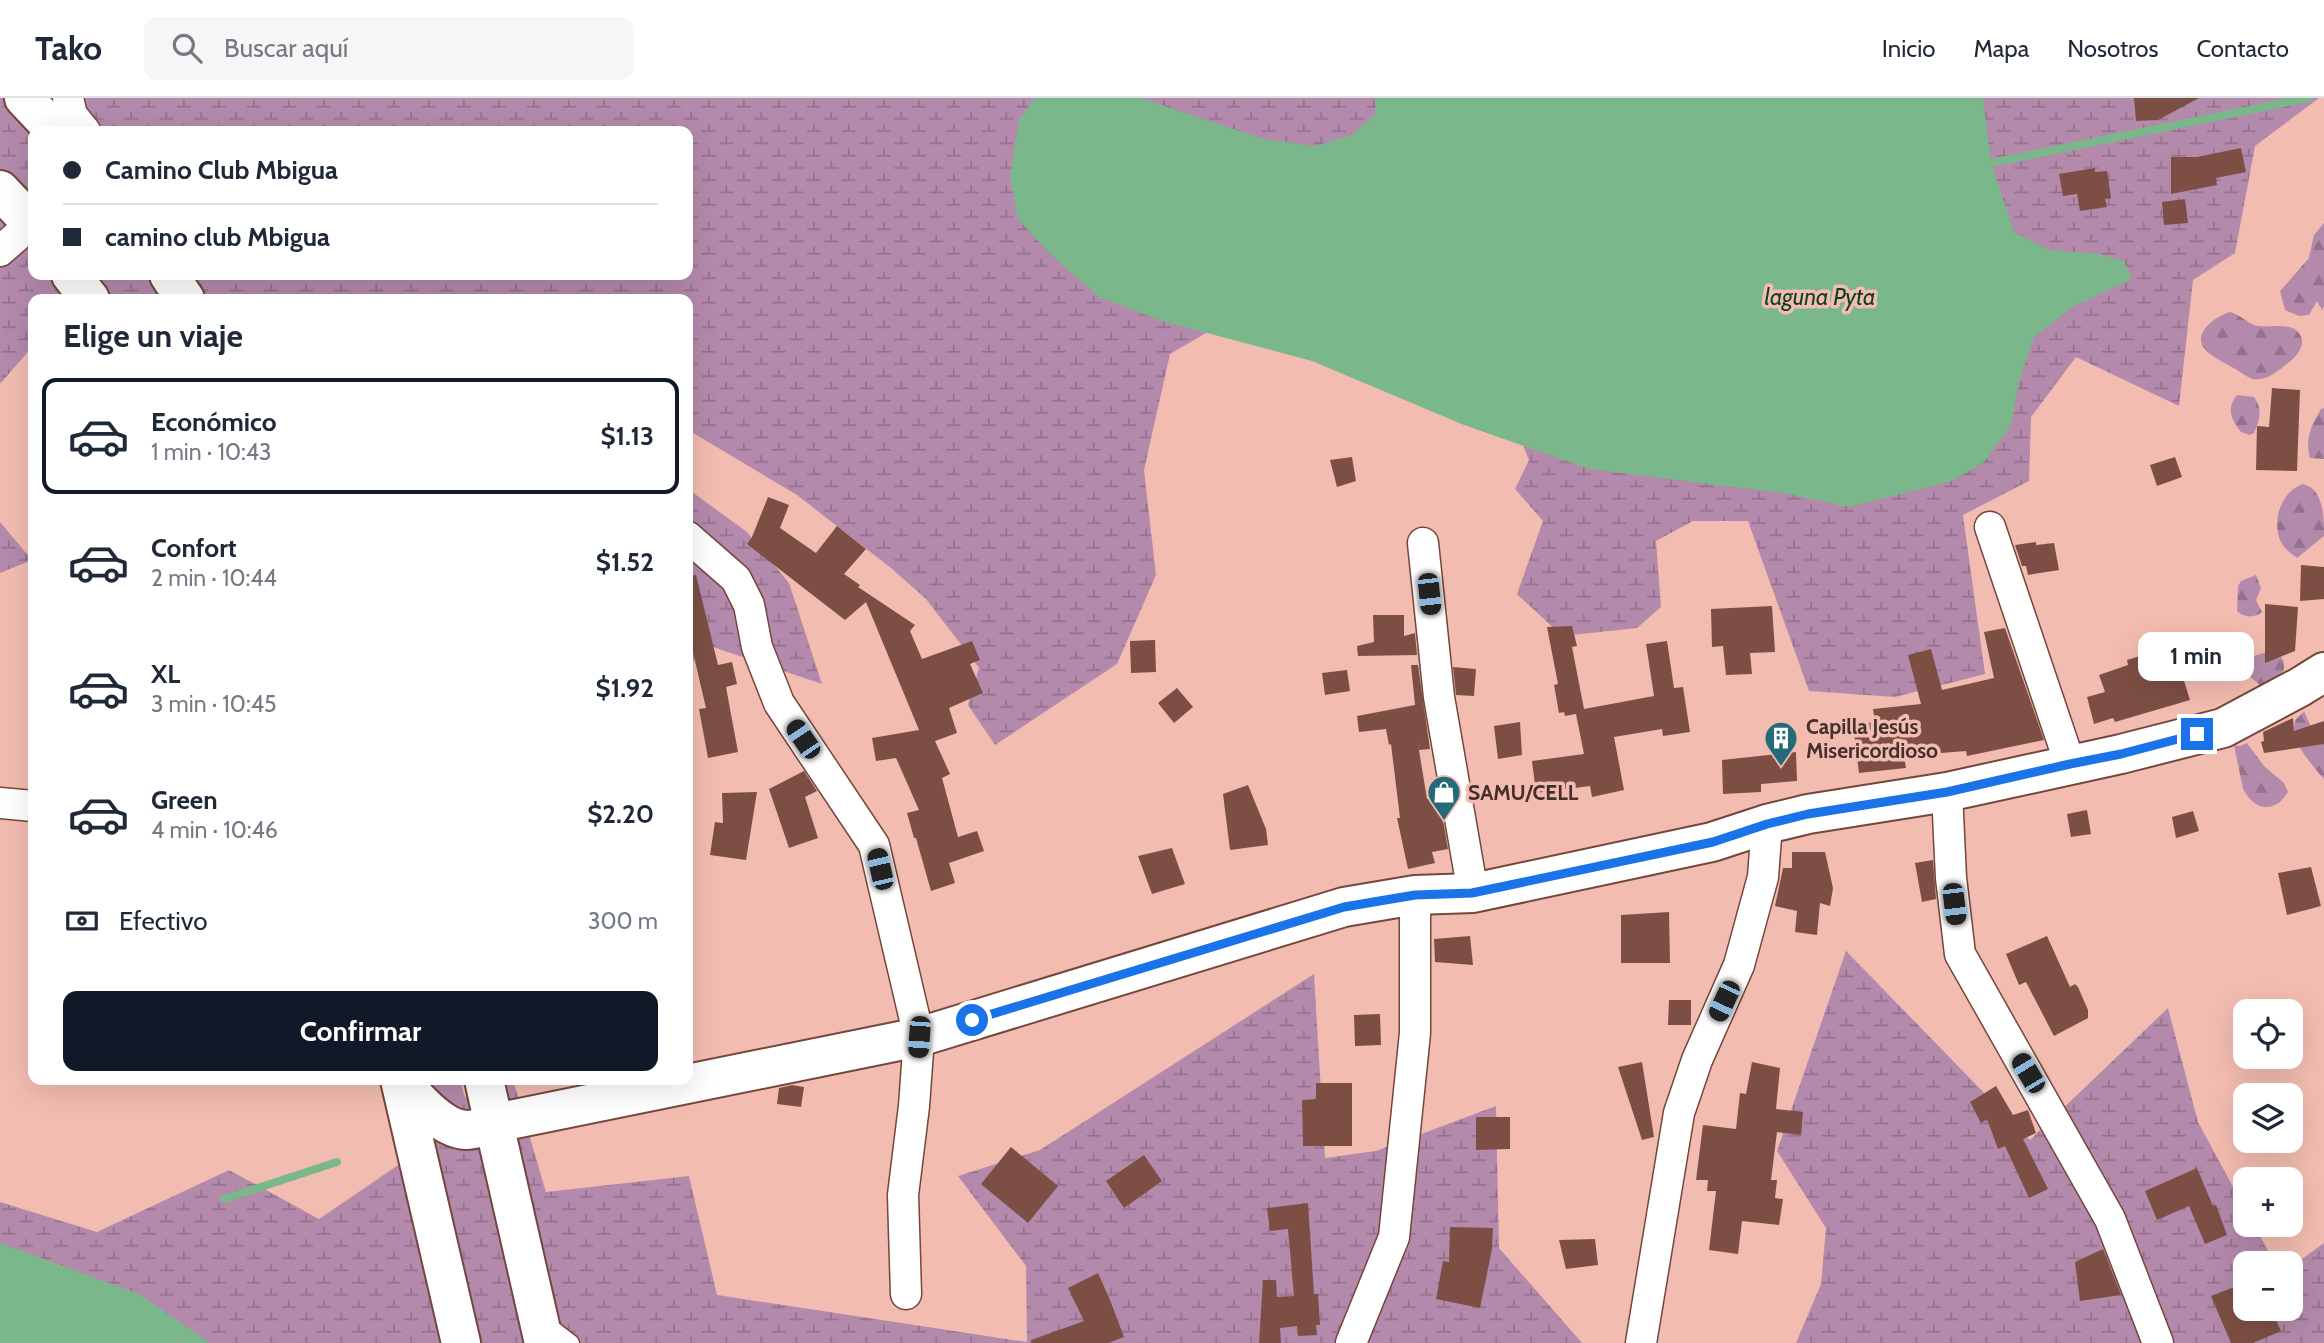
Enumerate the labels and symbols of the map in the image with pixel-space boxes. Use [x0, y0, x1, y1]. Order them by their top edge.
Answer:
water label: laguna Pyta [1765, 283, 1875, 311]
car [1417, 572, 1442, 616]
callout: 1 min [2139, 632, 2255, 682]
place label: Capilla Jesús Misericordioso [1806, 714, 1938, 763]
car [783, 716, 824, 762]
route end [2181, 718, 2213, 750]
building icon: Capilla Jesús Misericordioso [1762, 719, 1800, 768]
shop icon: SAMU/CELL [1425, 773, 1463, 822]
place label: SAMU/CELL [1468, 780, 1579, 805]
car [866, 846, 895, 892]
car [1942, 882, 1967, 926]
car [1706, 978, 1743, 1024]
route start [956, 1004, 988, 1036]
car [908, 1015, 931, 1059]
car [2009, 1050, 2048, 1096]

